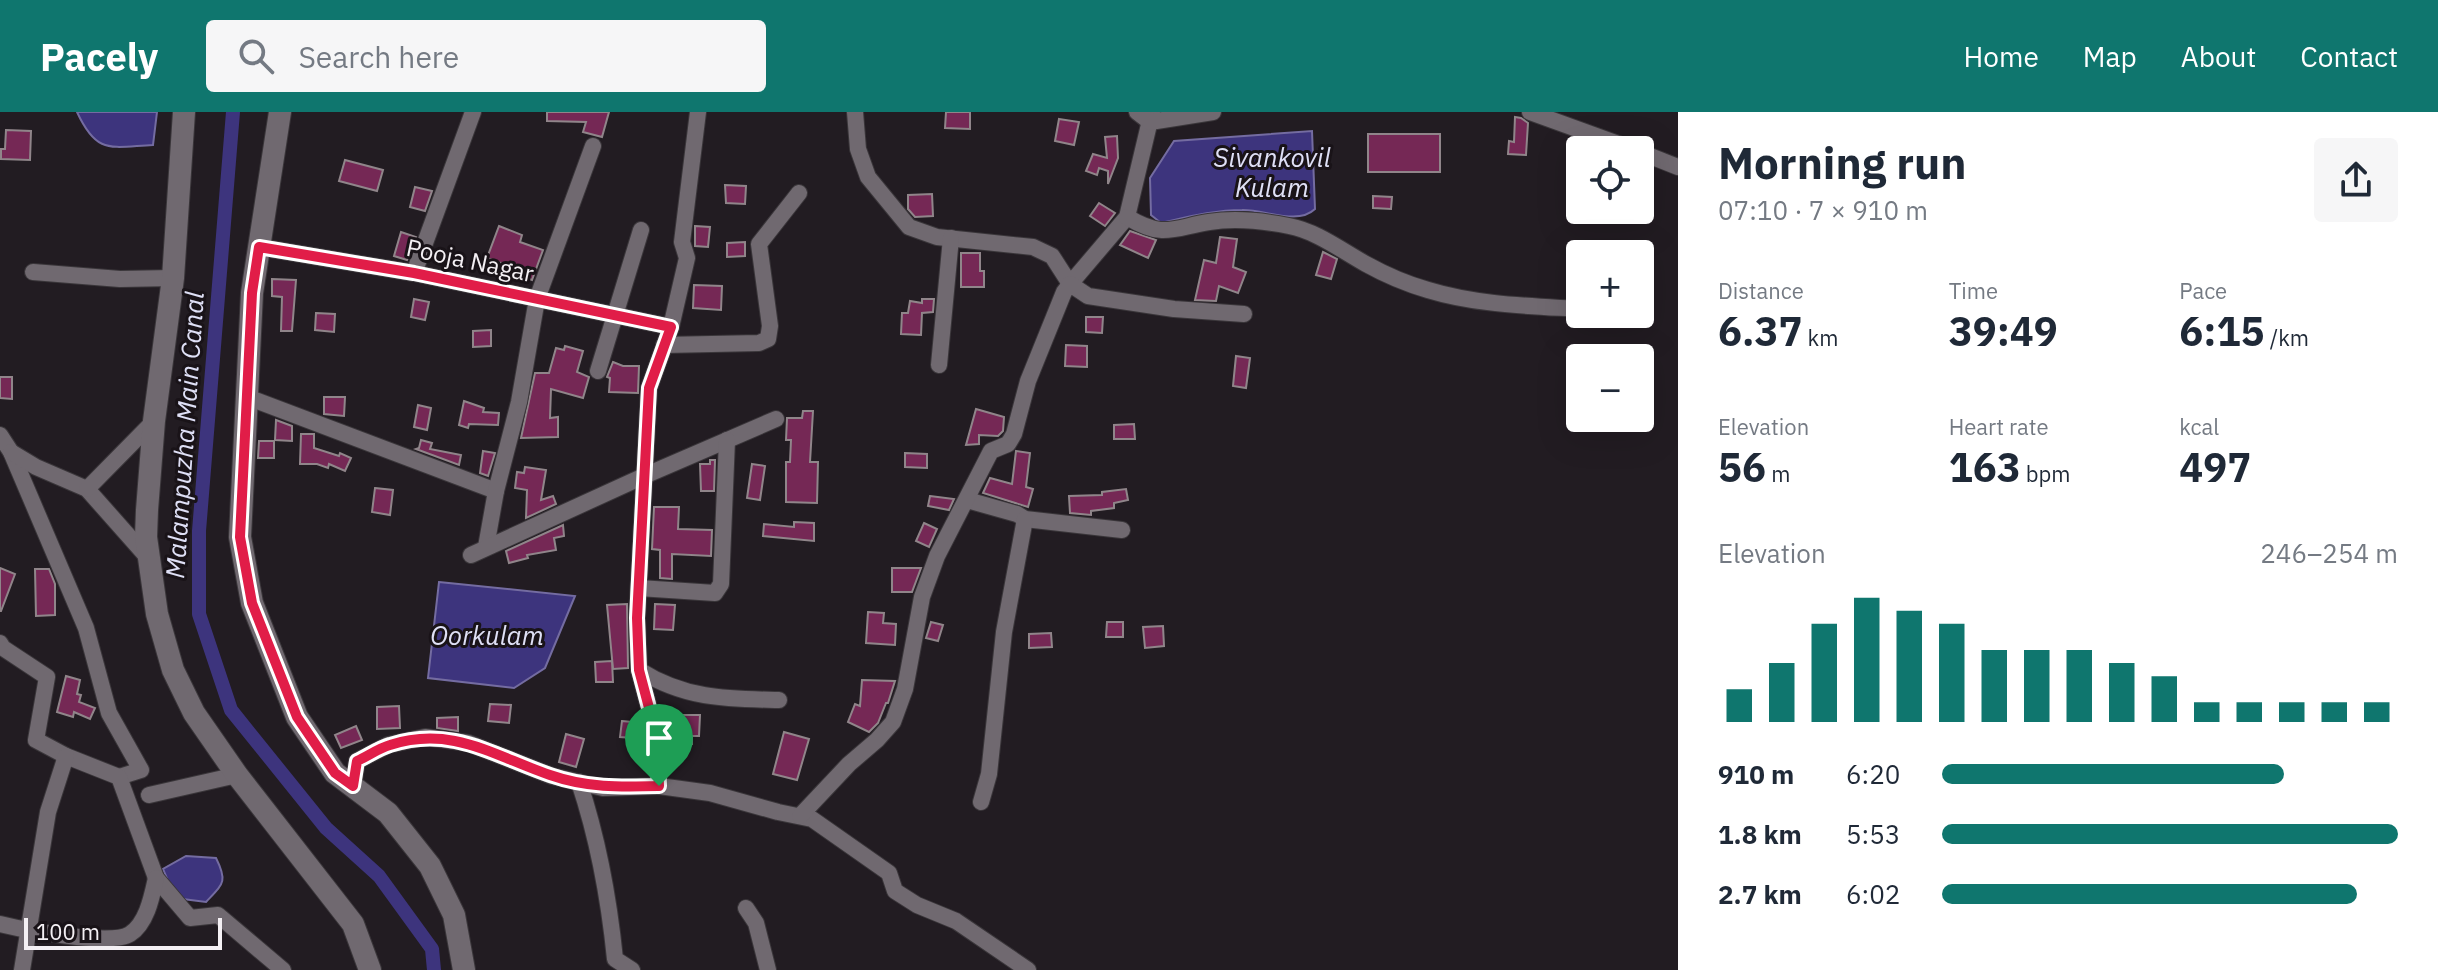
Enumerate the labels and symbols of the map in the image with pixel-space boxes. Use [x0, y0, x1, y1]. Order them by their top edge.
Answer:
water label: Sivankovil Kulam [1213, 140, 1331, 204]
street label: Pooja Nagar [404, 231, 537, 289]
water label: Malampuzha Main Canal [157, 290, 211, 579]
water label: Oorkulam [430, 618, 544, 652]
pin [625, 704, 693, 786]
scale bar [24, 914, 222, 950]

